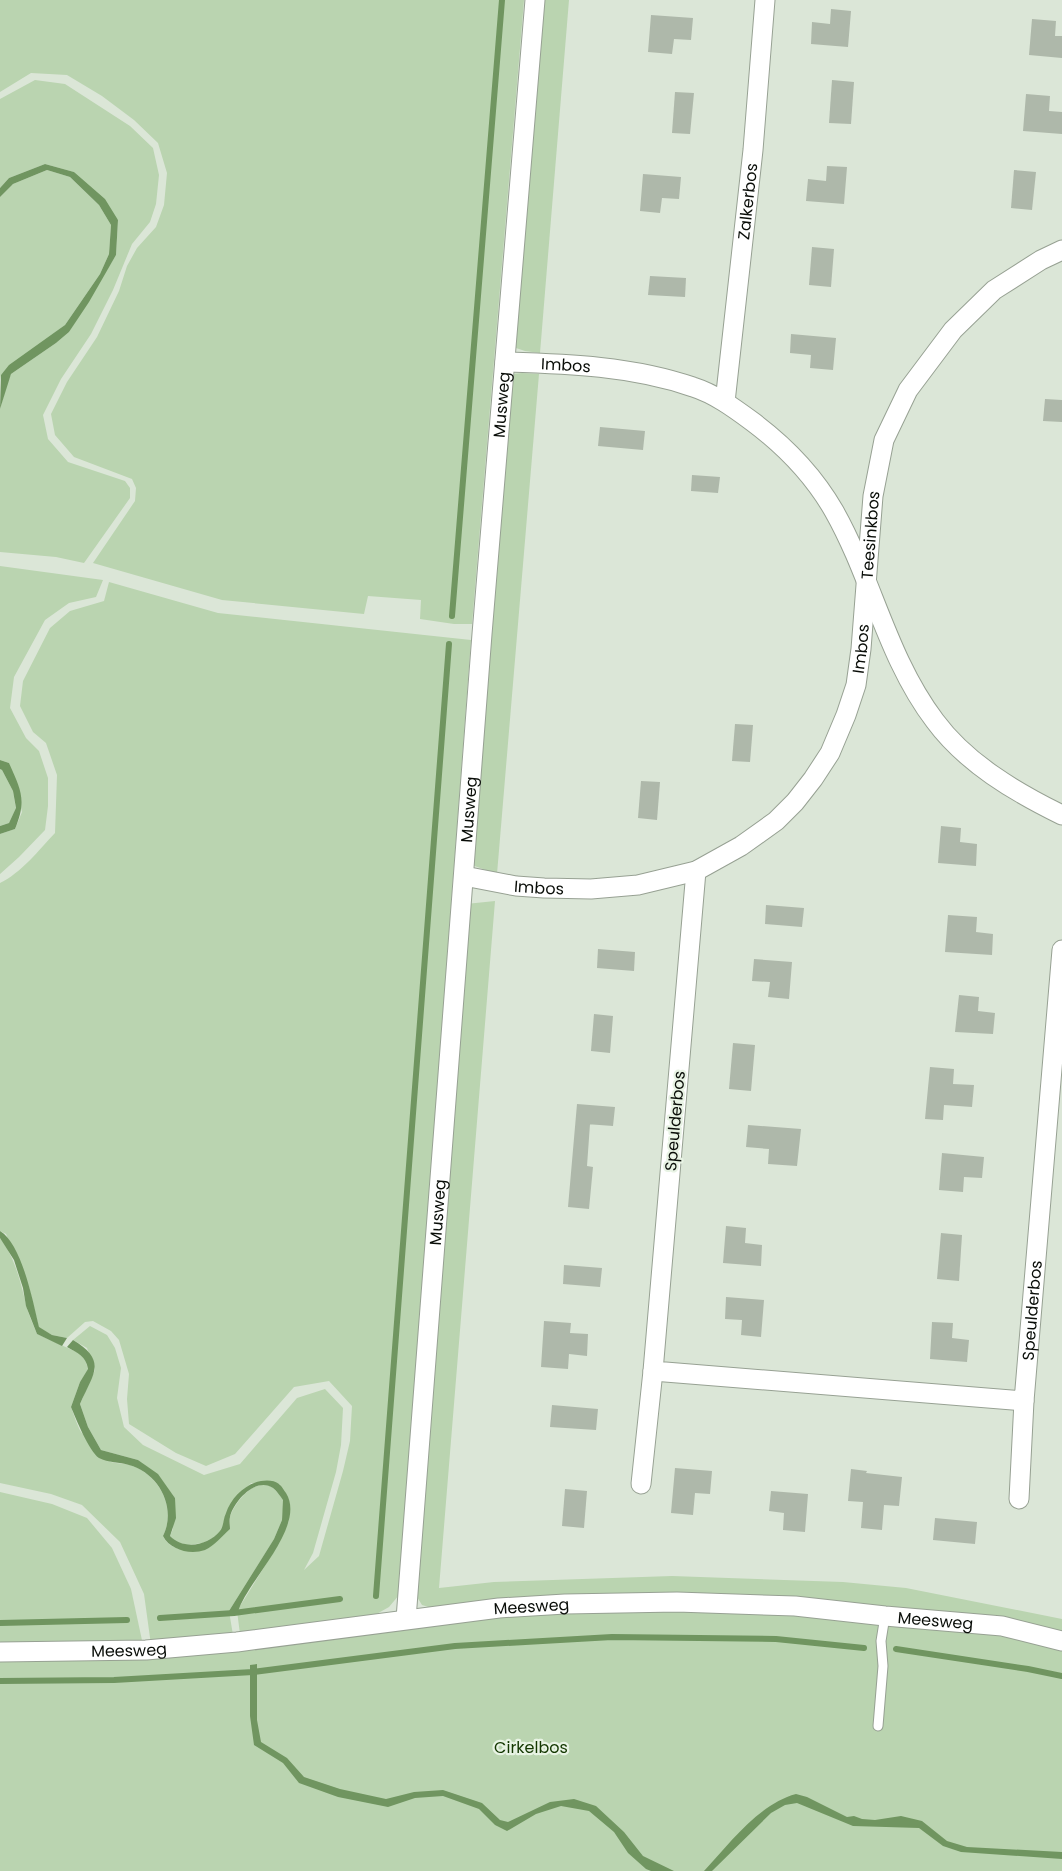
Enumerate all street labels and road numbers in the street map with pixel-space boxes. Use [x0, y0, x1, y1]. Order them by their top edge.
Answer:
street label: Zalkerbos [732, 162, 763, 241]
street label: Imbos [541, 352, 592, 378]
street label: Musweg [487, 371, 515, 439]
street label: Teesinkbos [855, 489, 885, 580]
street label: Imbos [846, 623, 874, 675]
street label: Musweg [454, 775, 482, 843]
street label: Imbos [513, 874, 564, 900]
street label: Speulderbos [659, 1070, 691, 1172]
street label: Musweg [423, 1178, 451, 1246]
street label: Speulderbos [1016, 1259, 1047, 1361]
street label: Meesweg [493, 1592, 570, 1620]
street label: Meesweg [897, 1606, 974, 1635]
street label: Meesweg [91, 1637, 168, 1662]

